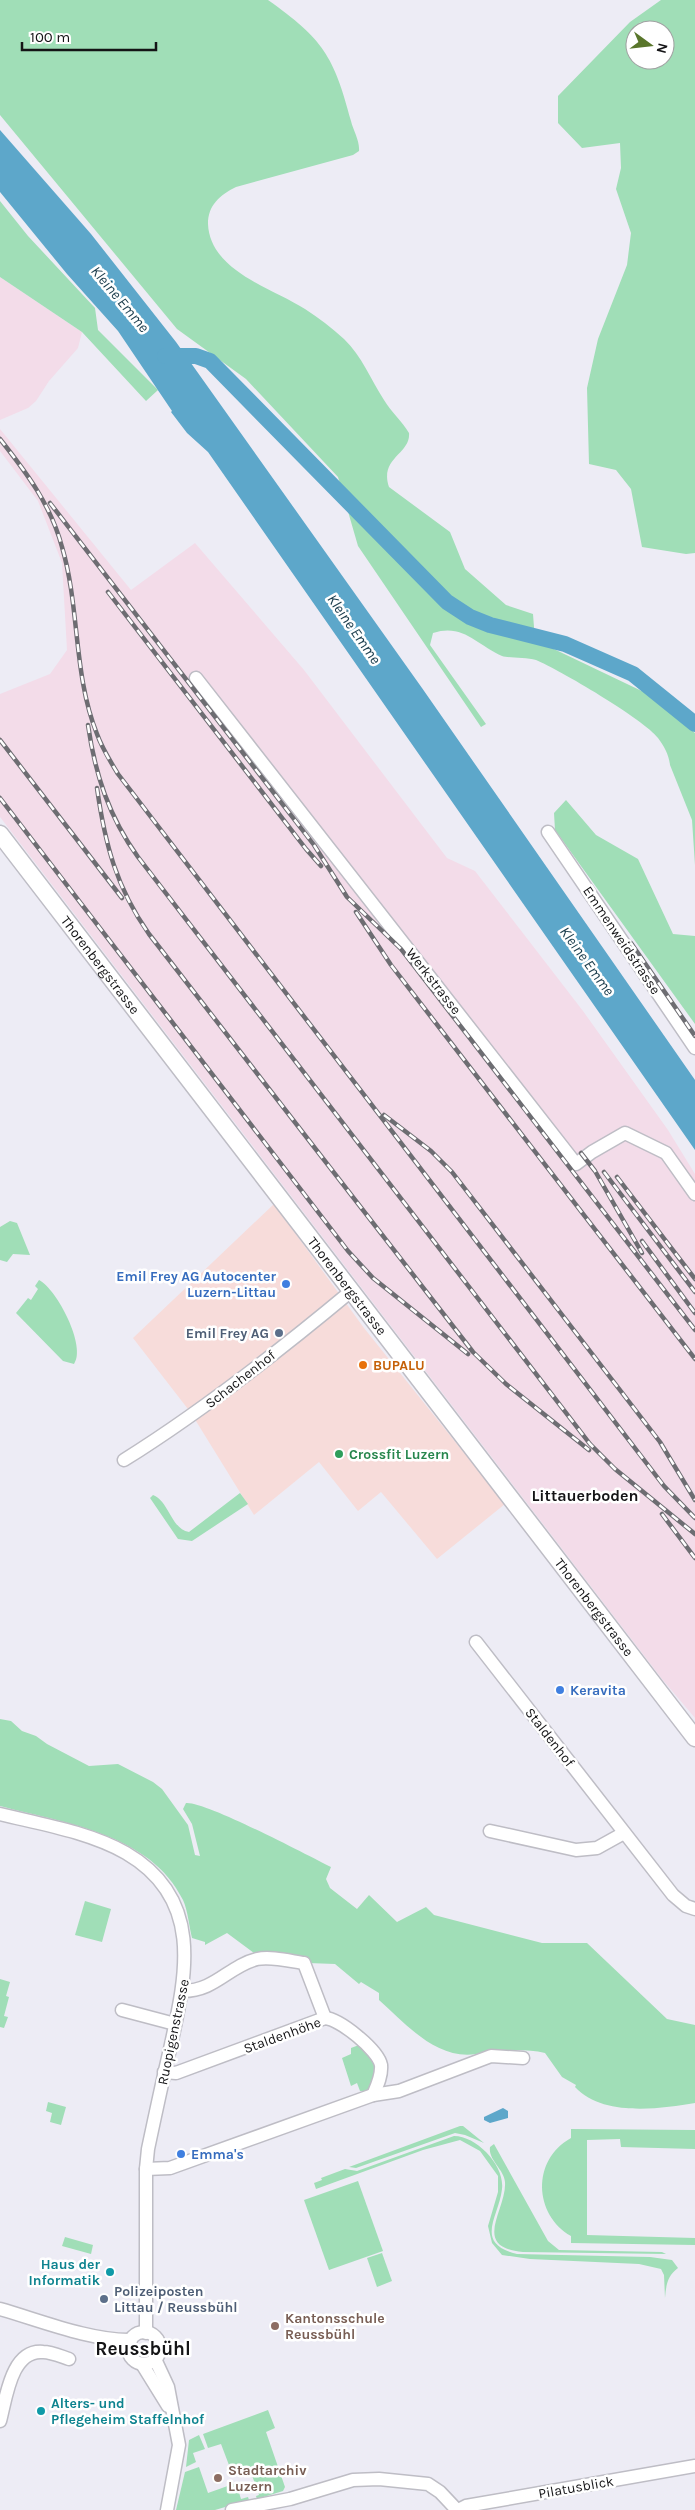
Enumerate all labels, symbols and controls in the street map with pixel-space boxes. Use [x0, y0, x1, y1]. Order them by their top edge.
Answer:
scale bar [22, 20, 156, 52]
north arrow [625, 20, 675, 70]
text: 100 m [30, 28, 70, 46]
text: N [653, 41, 672, 55]
water label: Kleine Emme [87, 262, 153, 336]
water label: Kleine Emme [323, 591, 385, 667]
street label: Emmenweidstrasse [579, 883, 664, 998]
street label: Thorenbergstrasse [57, 913, 143, 1018]
water label: Kleine Emme [556, 923, 618, 999]
street label: Werkstrasse [402, 945, 465, 1018]
street label: Thorenbergstrasse [304, 1234, 390, 1339]
place label: Emil Frey AG Autocenter Luzern-Littau [116, 1268, 276, 1301]
marker: Emil Frey AG Autocenter Luzern-Littau [280, 1278, 292, 1290]
place label: Emil Frey AG [186, 1325, 269, 1342]
marker: Emil Frey AG [273, 1327, 285, 1339]
street label: Schachenhof [202, 1347, 279, 1412]
place label: BUPALU [373, 1357, 425, 1374]
marker: BUPALU [357, 1359, 369, 1371]
place label: Crossfit Luzern [349, 1446, 449, 1463]
marker: Crossfit Luzern [333, 1448, 345, 1460]
district label: Littauerboden [531, 1486, 639, 1505]
street label: Thorenbergstrasse [551, 1555, 637, 1660]
place label: Keravita [570, 1682, 626, 1699]
marker: Keravita [554, 1684, 566, 1696]
street label: Staldenhof [521, 1704, 578, 1770]
street label: Ruopigenstrasse [154, 1978, 193, 2087]
street label: Staldenhöhe [241, 2014, 323, 2057]
place label: Emma's [191, 2146, 244, 2163]
marker: Emma's [175, 2148, 187, 2160]
place label: Haus der Informatik [29, 2256, 101, 2289]
marker: Haus der Informatik [104, 2266, 116, 2278]
place label: Polizeiposten Littau / Reussbühl [114, 2283, 238, 2316]
marker: Polizeiposten Littau / Reussbühl [98, 2293, 110, 2305]
place label: Kantonsschule Reussbühl [285, 2310, 385, 2343]
marker: Kantonsschule Reussbühl [269, 2320, 281, 2332]
district label: Reussbühl [95, 2338, 191, 2360]
place label: Alters- und Pflegeheim Staffelnhof [51, 2395, 205, 2428]
marker: Alters- und Pflegeheim Staffelnhof [35, 2405, 47, 2417]
place label: Stadtarchiv Luzern [228, 2462, 307, 2495]
marker: Stadtarchiv Luzern [212, 2472, 224, 2484]
street label: Pilatusblick [537, 2472, 615, 2502]

